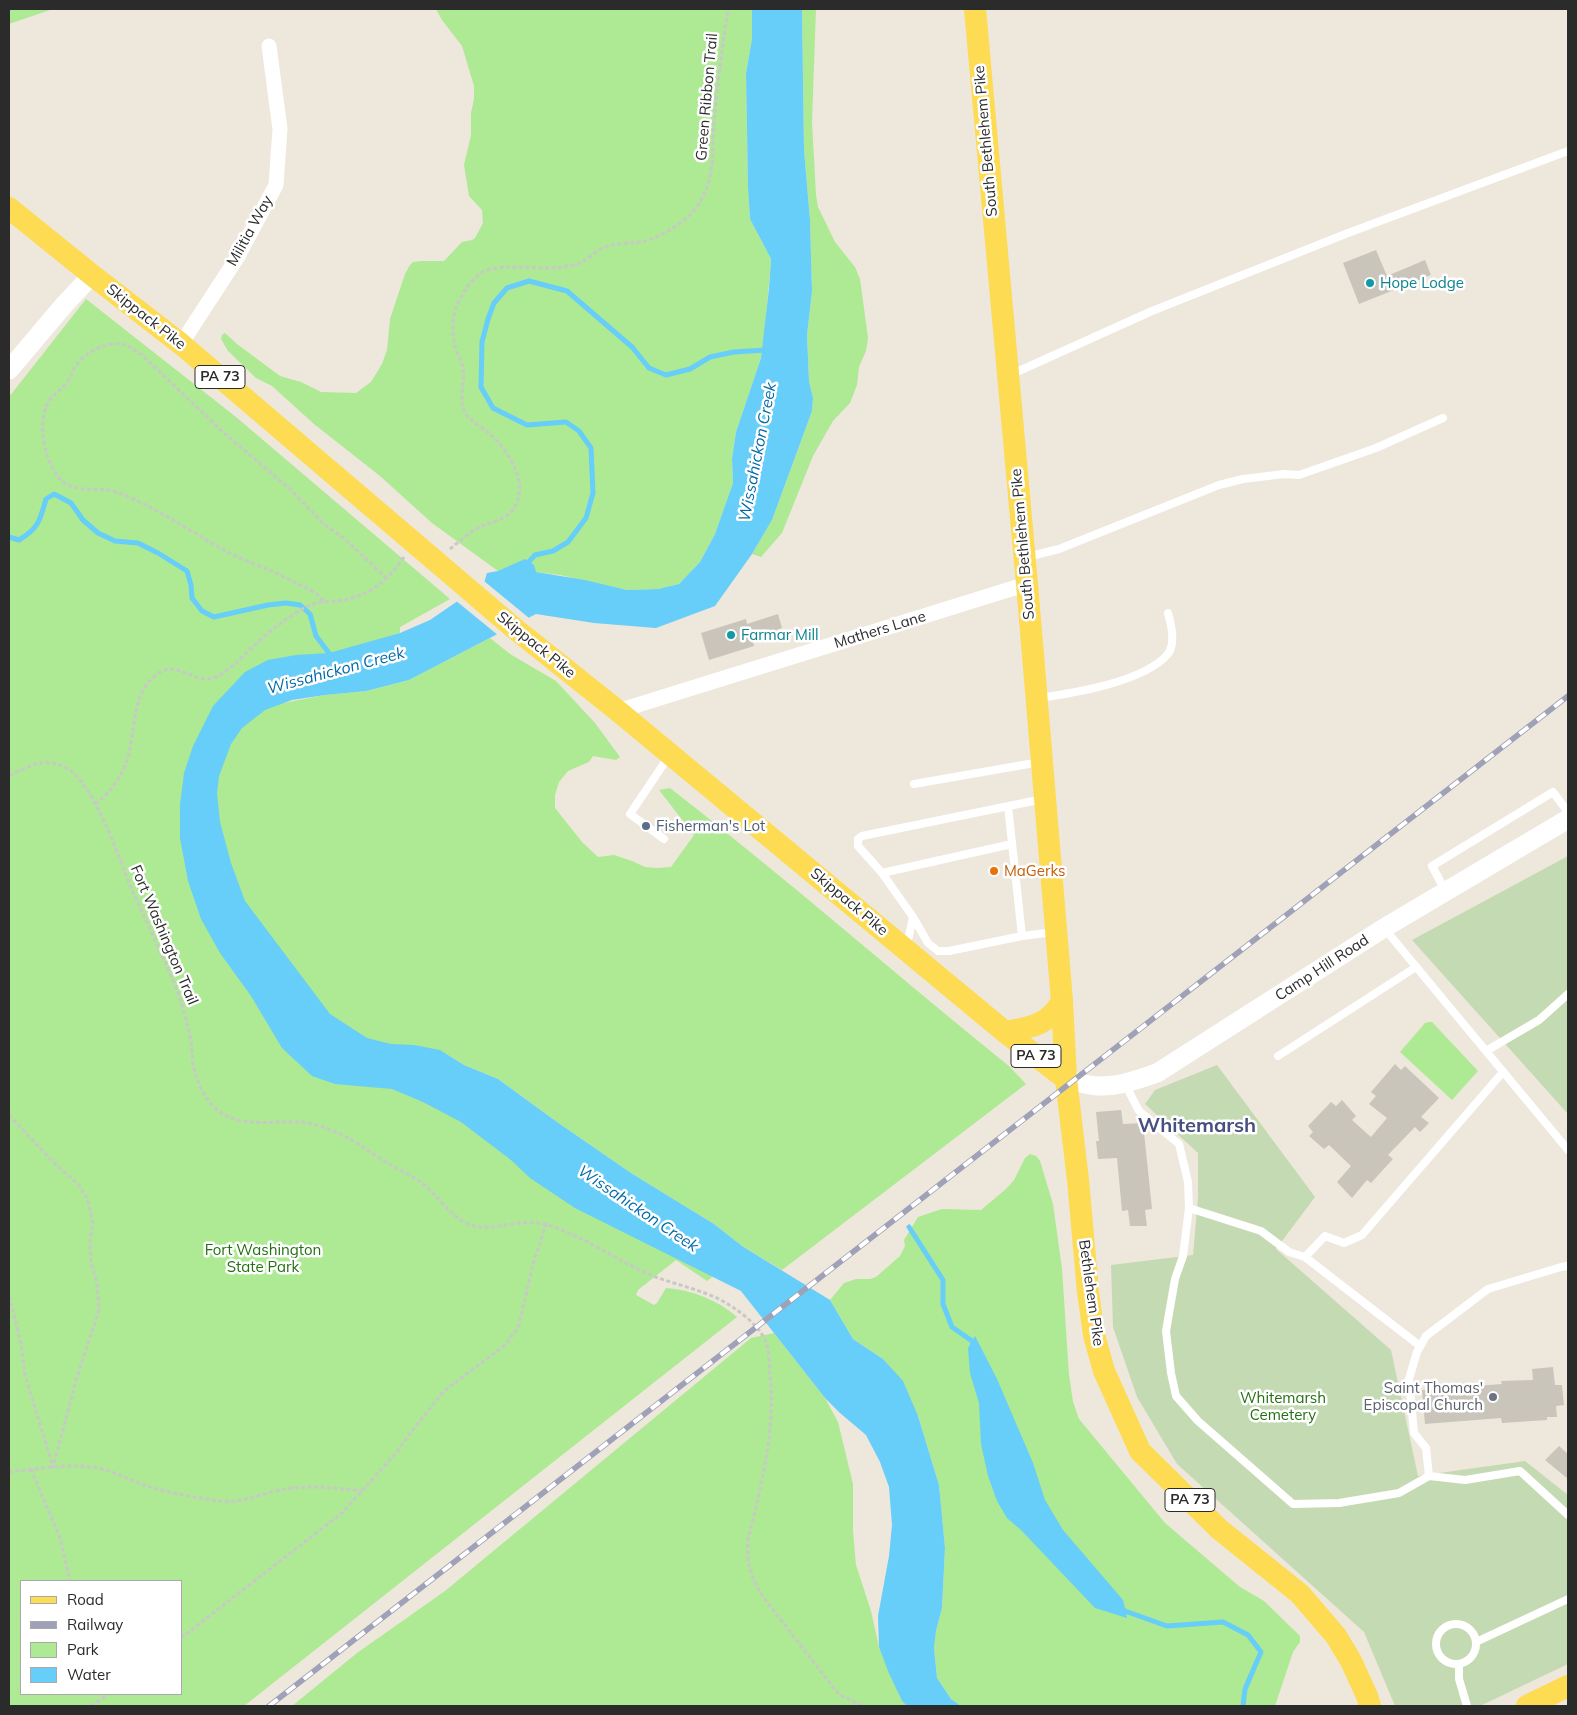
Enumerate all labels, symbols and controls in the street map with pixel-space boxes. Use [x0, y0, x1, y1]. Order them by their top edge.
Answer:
street label: Green Ribbon Trail [692, 32, 722, 162]
street label: South Bethlehem Pike [970, 65, 1002, 217]
street label: Militia Way [223, 193, 277, 269]
place label: Hope Lodge [1380, 274, 1464, 292]
marker: Hope Lodge [1364, 277, 1376, 289]
street label: Skippack Pike [103, 280, 189, 354]
road number: PA 73 [195, 366, 245, 388]
water label: Wissahickon Creek [735, 381, 781, 523]
street label: South Bethlehem Pike [1007, 468, 1039, 620]
street label: Skippack Pike [493, 608, 579, 682]
street label: Mathers Lane [832, 608, 928, 652]
place label: Farmar Mill [741, 626, 819, 644]
marker: Farmar Mill [725, 629, 737, 641]
water label: Wissahickon Creek [265, 643, 407, 699]
place label: Fisherman's Lot [656, 817, 765, 835]
marker: Fisherman's Lot [640, 820, 652, 832]
street label: Fort Washington Trail [126, 862, 202, 1008]
place label: MaGerks [1004, 862, 1065, 880]
street label: Skippack Pike [807, 864, 891, 940]
marker: MaGerks [988, 865, 1000, 877]
street label: Camp Hill Road [1272, 931, 1372, 1005]
road number: PA 73 [1011, 1044, 1061, 1068]
district label: Whitemarsh [1138, 1114, 1256, 1138]
water label: Wissahickon Creek [574, 1162, 702, 1256]
street label: Bethlehem Pike [1075, 1239, 1107, 1347]
park label: Fort Washington State Park [205, 1241, 321, 1276]
place label: Saint Thomas' Episcopal Church [1364, 1379, 1483, 1414]
park label: Whitemarsh Cemetery [1240, 1389, 1326, 1424]
marker: Saint Thomas' Episcopal Church [1487, 1391, 1499, 1403]
road number: PA 73 [1165, 1488, 1215, 1512]
legend [20, 1580, 182, 1695]
text: Road [67, 1590, 104, 1609]
text: Railway [67, 1615, 123, 1634]
text: Park [67, 1640, 99, 1659]
text: Water [67, 1665, 111, 1684]

